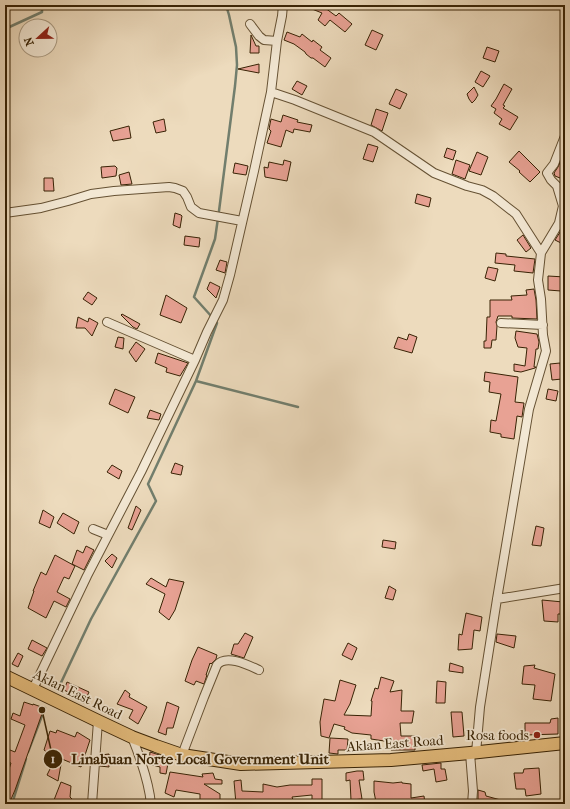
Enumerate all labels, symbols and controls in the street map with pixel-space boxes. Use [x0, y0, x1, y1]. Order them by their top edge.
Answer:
north arrow [18, 18, 58, 58]
text: N [21, 35, 37, 48]
street label: Aklan East Road [30, 665, 125, 724]
place label: Rosa foods [466, 727, 529, 744]
marker: Rosa foods [532, 730, 542, 740]
street label: Aklan East Road [345, 732, 444, 755]
callout: Linabuan Norte Local Government Unit [43, 745, 337, 772]
text: Linabuan Norte Local Government Unit [71, 750, 329, 768]
text: 1 [51, 752, 55, 766]

